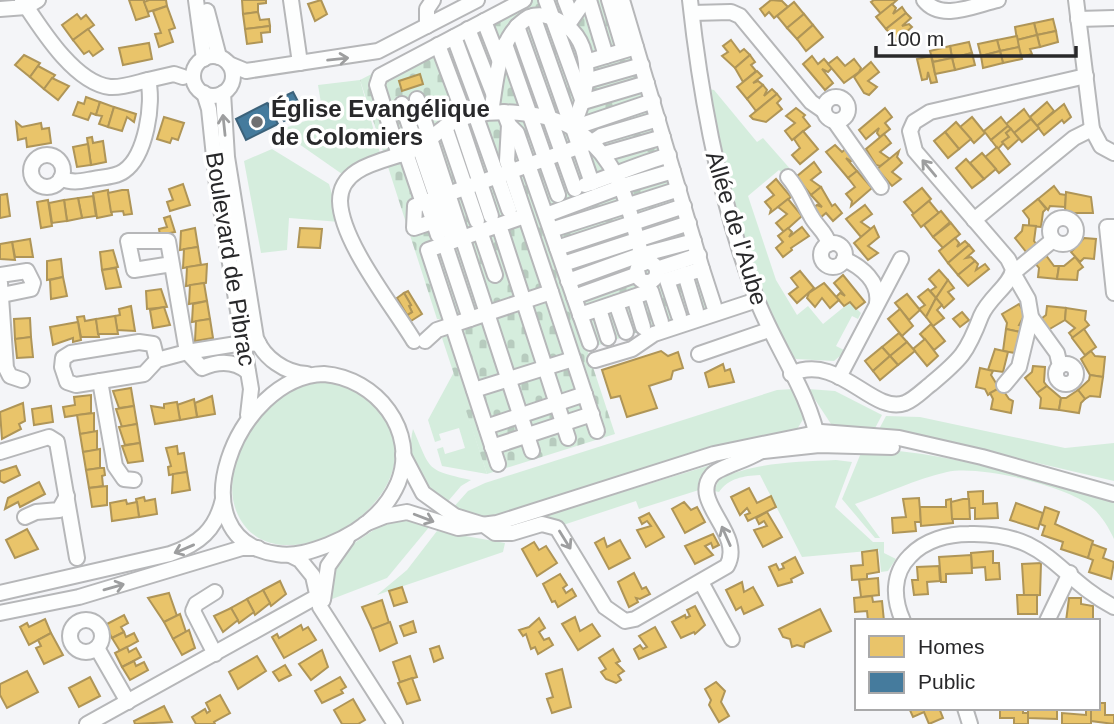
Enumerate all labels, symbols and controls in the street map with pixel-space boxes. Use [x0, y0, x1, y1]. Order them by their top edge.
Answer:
scale bar [876, 14, 1076, 58]
text: 100 m [886, 27, 944, 50]
one-way arrow [326, 52, 349, 65]
place label: Église Evangélique de Colomiers [271, 95, 490, 150]
one-way arrow [217, 114, 230, 136]
marker: Église Evangélique de Colomiers [249, 114, 265, 130]
street label: Allée de l'Aube [701, 148, 773, 308]
street label: Boulevard de Pibrac [201, 150, 261, 368]
one-way arrow [921, 160, 937, 178]
one-way arrow [412, 513, 434, 525]
one-way arrow [719, 525, 732, 547]
one-way arrow [557, 530, 572, 549]
one-way arrow [174, 543, 195, 556]
one-way arrow [103, 579, 125, 592]
legend [855, 619, 1100, 710]
text: Homes [918, 635, 985, 658]
text: Public [918, 670, 975, 693]

